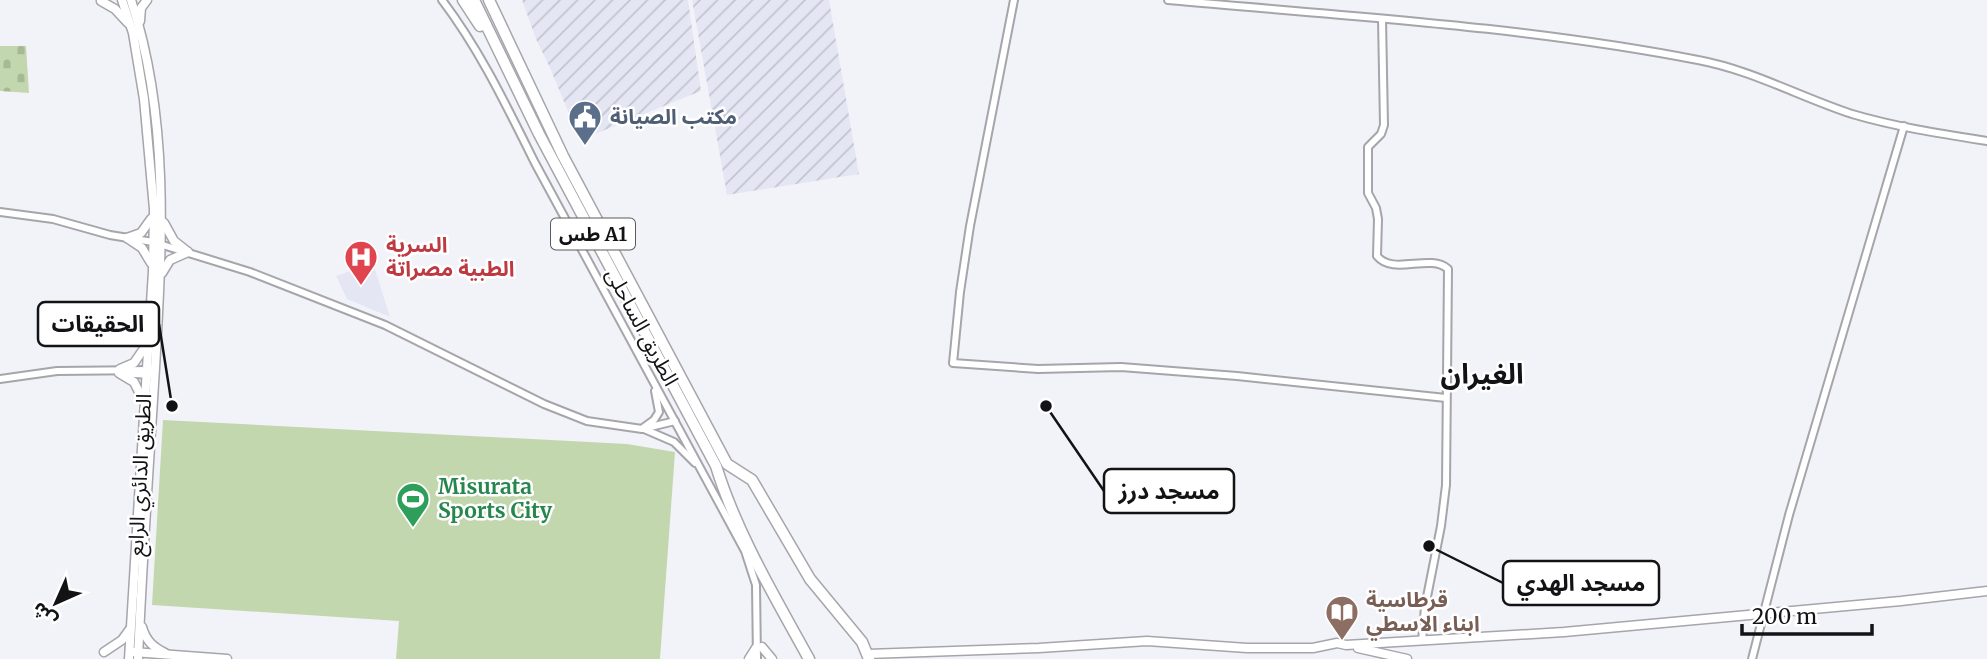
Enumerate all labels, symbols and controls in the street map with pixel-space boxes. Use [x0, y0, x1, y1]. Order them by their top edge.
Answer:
public building icon: مكتب الصيانة [566, 98, 604, 147]
place label: مكتب الصيانة [610, 103, 737, 130]
road number: طس A1 [551, 218, 635, 250]
place label: السرية الطبية مصراتة [386, 231, 514, 282]
hospital icon: السرية الطبية مصراتة [342, 238, 380, 287]
street label: الطريق الساحلى [600, 263, 685, 390]
callout: الحقيقات [38, 302, 159, 346]
text: الحقيقات [52, 309, 144, 338]
district label: الغيران [1440, 356, 1524, 392]
street label: الطريق الدائري الرابع [122, 393, 160, 557]
callout: مسجد درز [1104, 469, 1234, 513]
place label: Misurata Sports City [438, 473, 553, 524]
text: مسجد درز [1117, 476, 1220, 505]
sports icon: Misurata Sports City [394, 480, 432, 529]
callout: مسجد الهدي [1503, 561, 1659, 605]
north arrow [21, 568, 91, 638]
text: مسجد الهدي [1517, 568, 1645, 601]
place label: قرطاسية ابناء الاسطي [1366, 586, 1480, 641]
scale bar [1742, 592, 1871, 636]
library icon: قرطاسية ابناء الاسطي [1323, 593, 1361, 642]
text: ش [26, 597, 62, 633]
text: 200 m [1752, 603, 1817, 630]

